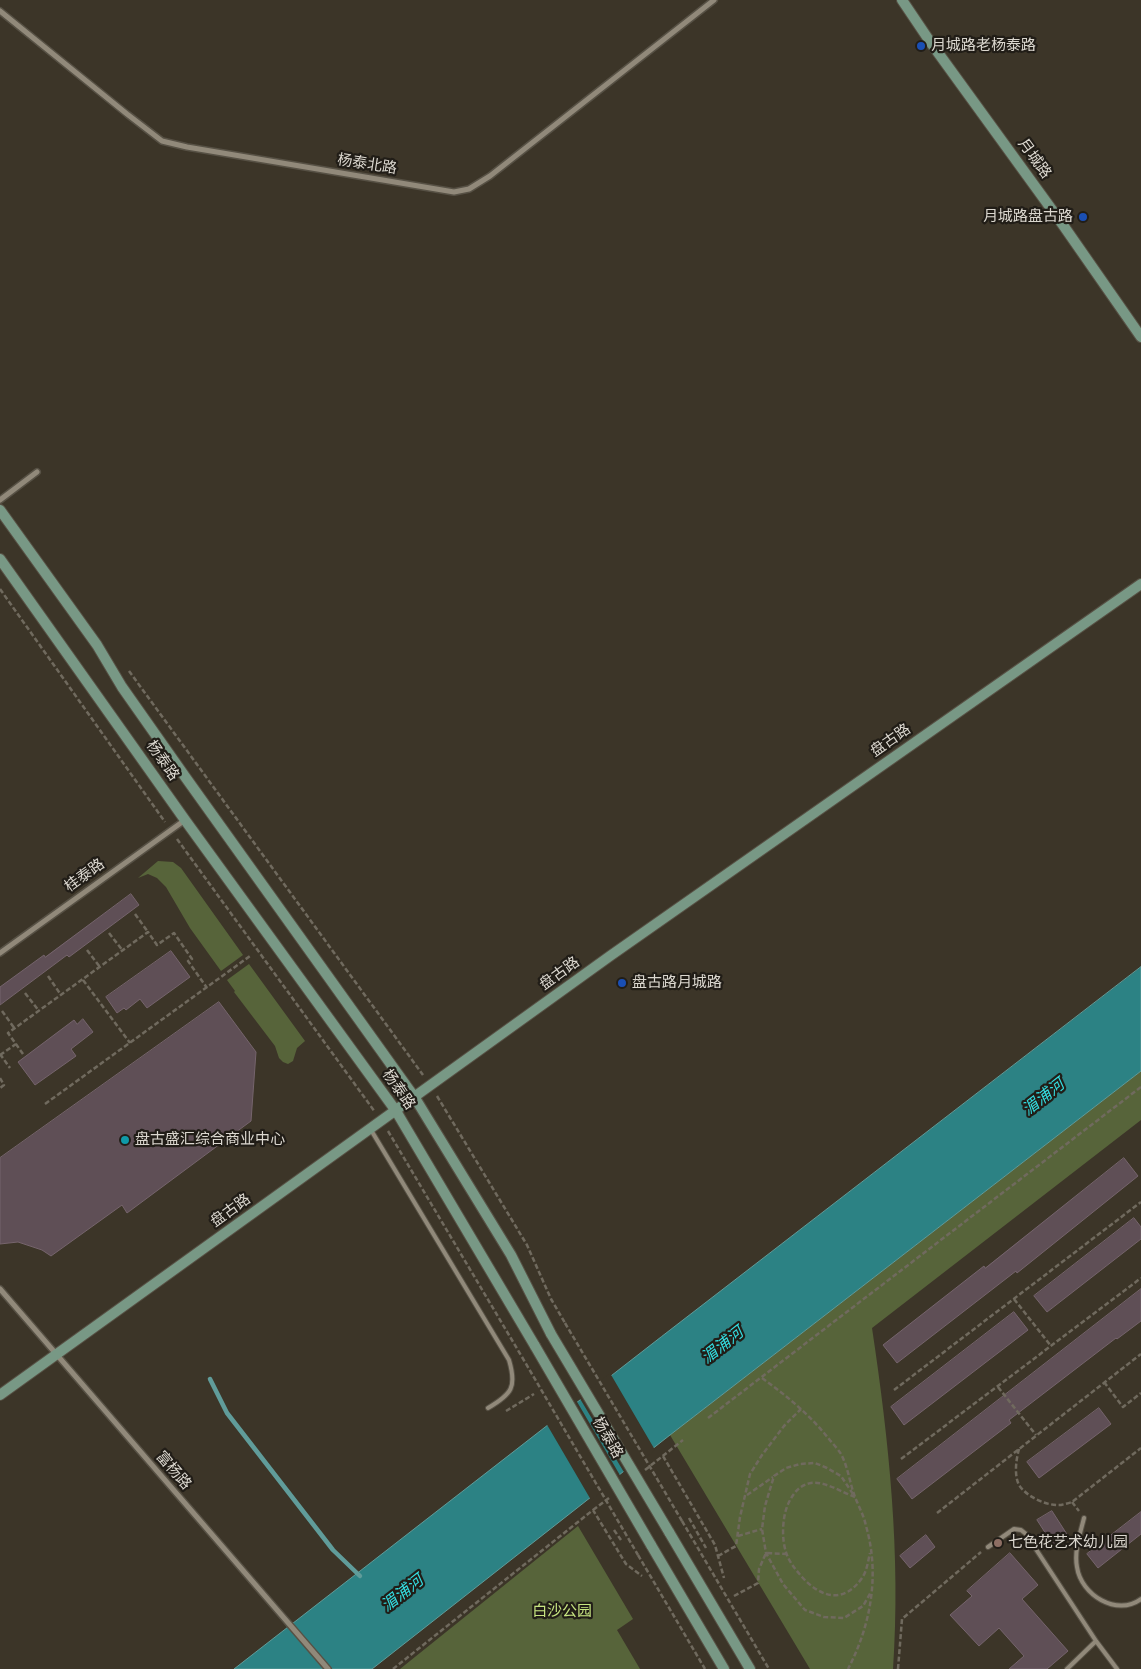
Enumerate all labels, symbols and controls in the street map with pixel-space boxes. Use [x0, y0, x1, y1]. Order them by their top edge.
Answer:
place label: 月城路老杨泰路 [931, 37, 1036, 55]
marker: 月城路老杨泰路 [915, 40, 927, 52]
street label: 月城路 [1013, 136, 1055, 182]
street label: 杨泰北路 [336, 151, 398, 179]
place label: 月城路盘古路 [983, 208, 1073, 226]
marker: 月城路盘古路 [1077, 211, 1089, 223]
street label: 盘古路 [867, 721, 915, 761]
street label: 杨泰路 [142, 737, 182, 785]
street label: 桂泰路 [62, 855, 108, 897]
street label: 盘古路 [537, 953, 583, 995]
place label: 盘古路月城路 [632, 974, 722, 992]
marker: 盘古路月城路 [616, 977, 628, 989]
street label: 杨泰路 [378, 1066, 418, 1114]
water label: 湄浦河 [1019, 1076, 1069, 1120]
place label: 盘古盛汇综合商业中心 [135, 1131, 285, 1149]
marker: 盘古盛汇综合商业中心 [119, 1134, 131, 1146]
street label: 盘古路 [208, 1190, 254, 1232]
water label: 湄浦河 [698, 1324, 748, 1368]
street label: 杨泰路 [588, 1414, 626, 1462]
street label: 富杨路 [151, 1448, 195, 1494]
place label: 七色花艺术幼儿园 [1008, 1534, 1128, 1552]
marker: 七色花艺术幼儿园 [992, 1537, 1004, 1549]
water label: 湄浦河 [378, 1572, 428, 1616]
park label: 白沙公园 [532, 1603, 592, 1621]

